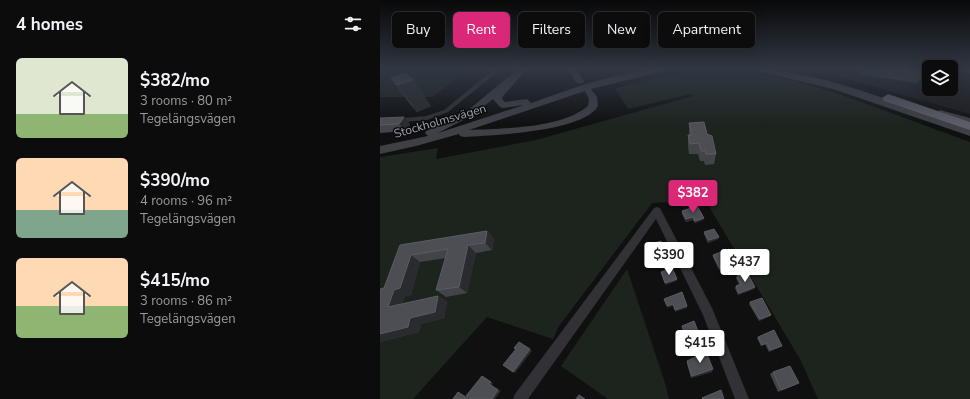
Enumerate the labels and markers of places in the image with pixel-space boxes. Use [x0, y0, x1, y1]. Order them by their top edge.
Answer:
pin: $382 [669, 180, 717, 214]
pin: $390 [645, 242, 693, 276]
pin: $437 [721, 249, 769, 283]
pin: $415 [676, 330, 724, 364]

